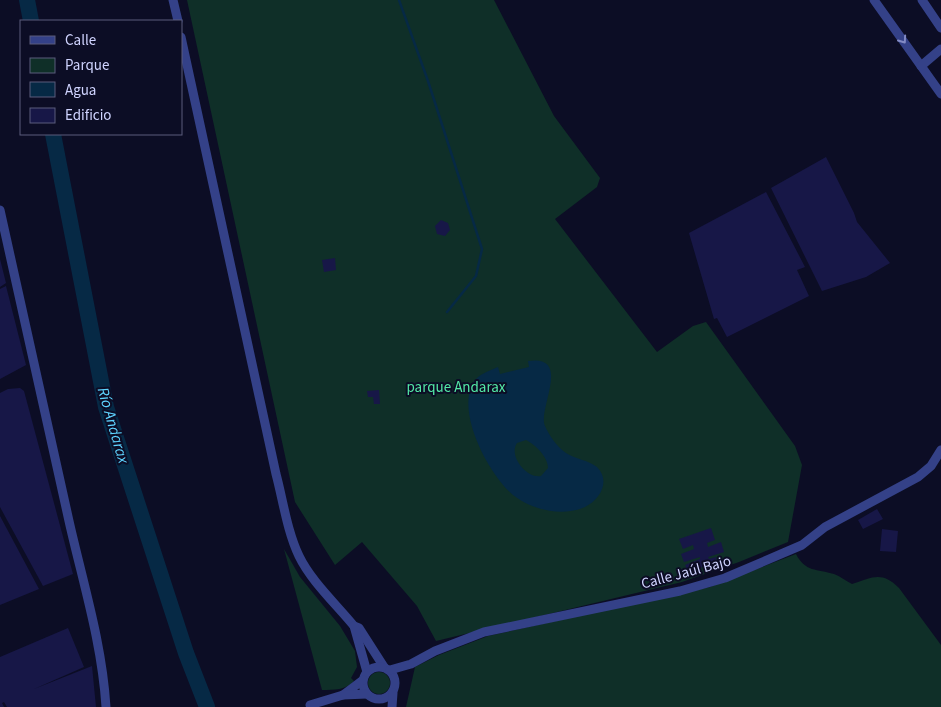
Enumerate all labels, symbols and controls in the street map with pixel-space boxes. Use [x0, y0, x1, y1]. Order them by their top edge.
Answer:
legend [20, 20, 182, 135]
text: Calle [65, 30, 96, 51]
one-way arrow [897, 34, 905, 43]
text: Parque [65, 55, 109, 76]
text: Agua [65, 80, 96, 101]
text: Edificio [65, 105, 112, 126]
park label: parque Andarax [407, 377, 506, 398]
water label: Río Andarax [92, 384, 135, 467]
street label: Calle Jaúl Bajo [639, 550, 733, 595]

